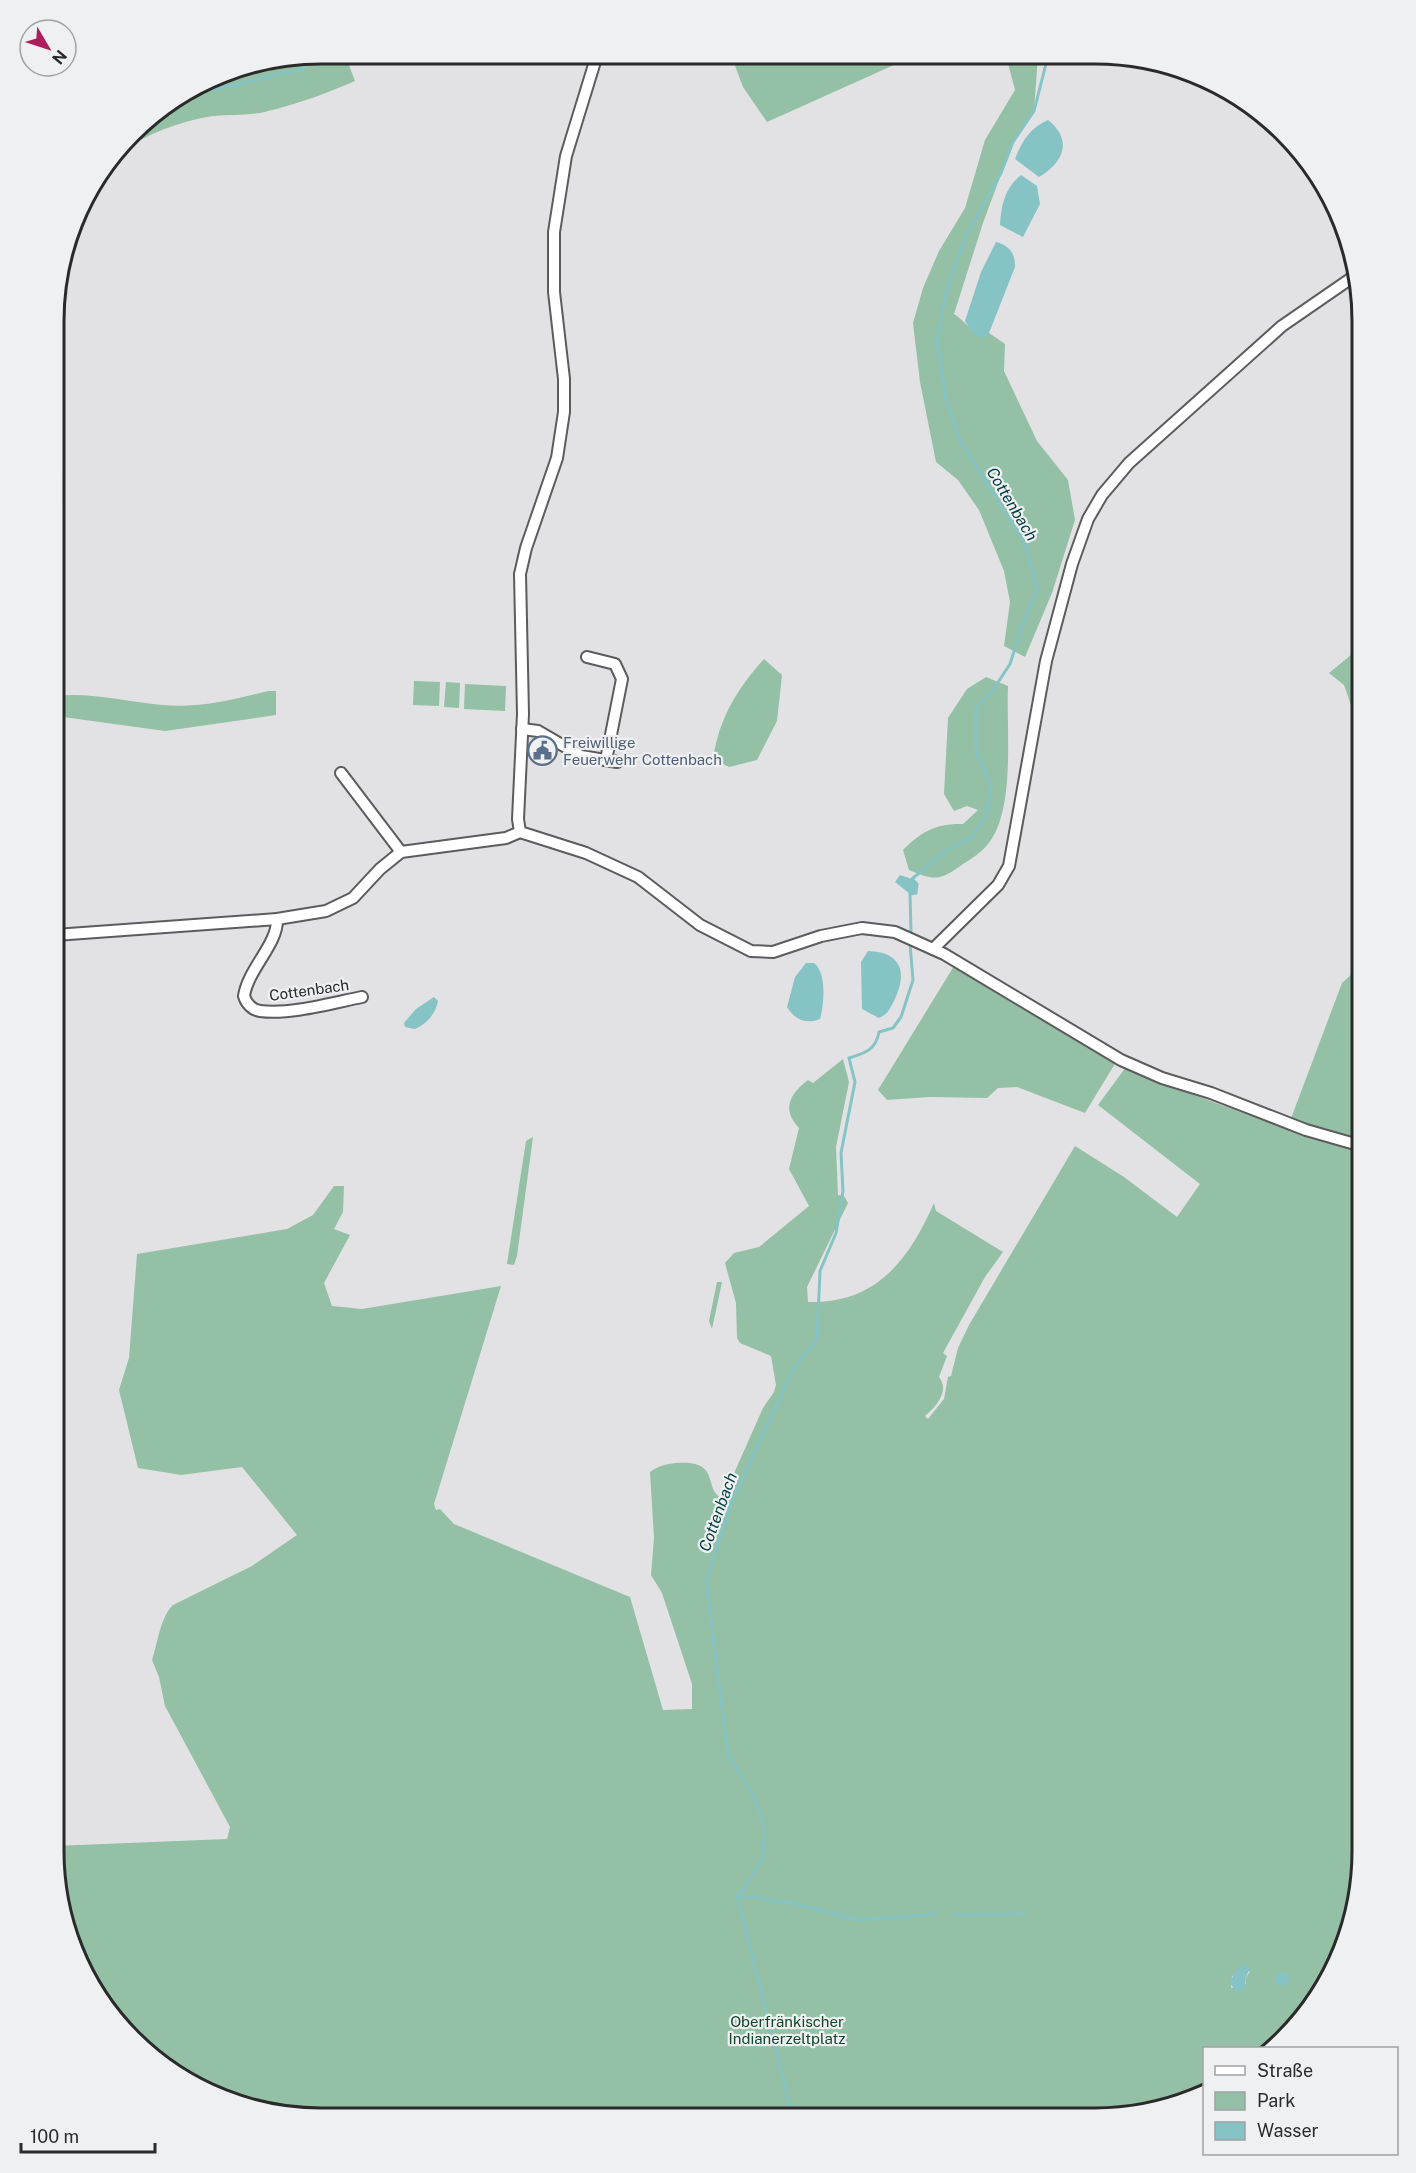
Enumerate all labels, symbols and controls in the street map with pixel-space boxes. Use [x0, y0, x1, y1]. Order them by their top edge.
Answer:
north arrow [18, 18, 78, 78]
text: N [48, 46, 71, 68]
water label: Cottenbach [983, 464, 1041, 544]
place label: Freiwillige Feuerwehr Cottenbach [563, 734, 722, 768]
public building icon: Freiwillige Feuerwehr Cottenbach [526, 735, 558, 767]
street label: Cottenbach [268, 976, 350, 1004]
water label: Cottenbach [695, 1470, 741, 1554]
park label: Oberfränkischer Indianerzeltplatz [729, 2013, 845, 2047]
legend [1203, 2047, 1398, 2155]
text: Straße [1257, 2060, 1313, 2081]
text: Park [1257, 2090, 1295, 2111]
scale bar [21, 2116, 154, 2154]
text: Wasser [1257, 2120, 1319, 2141]
text: 100 m [30, 2126, 79, 2147]

